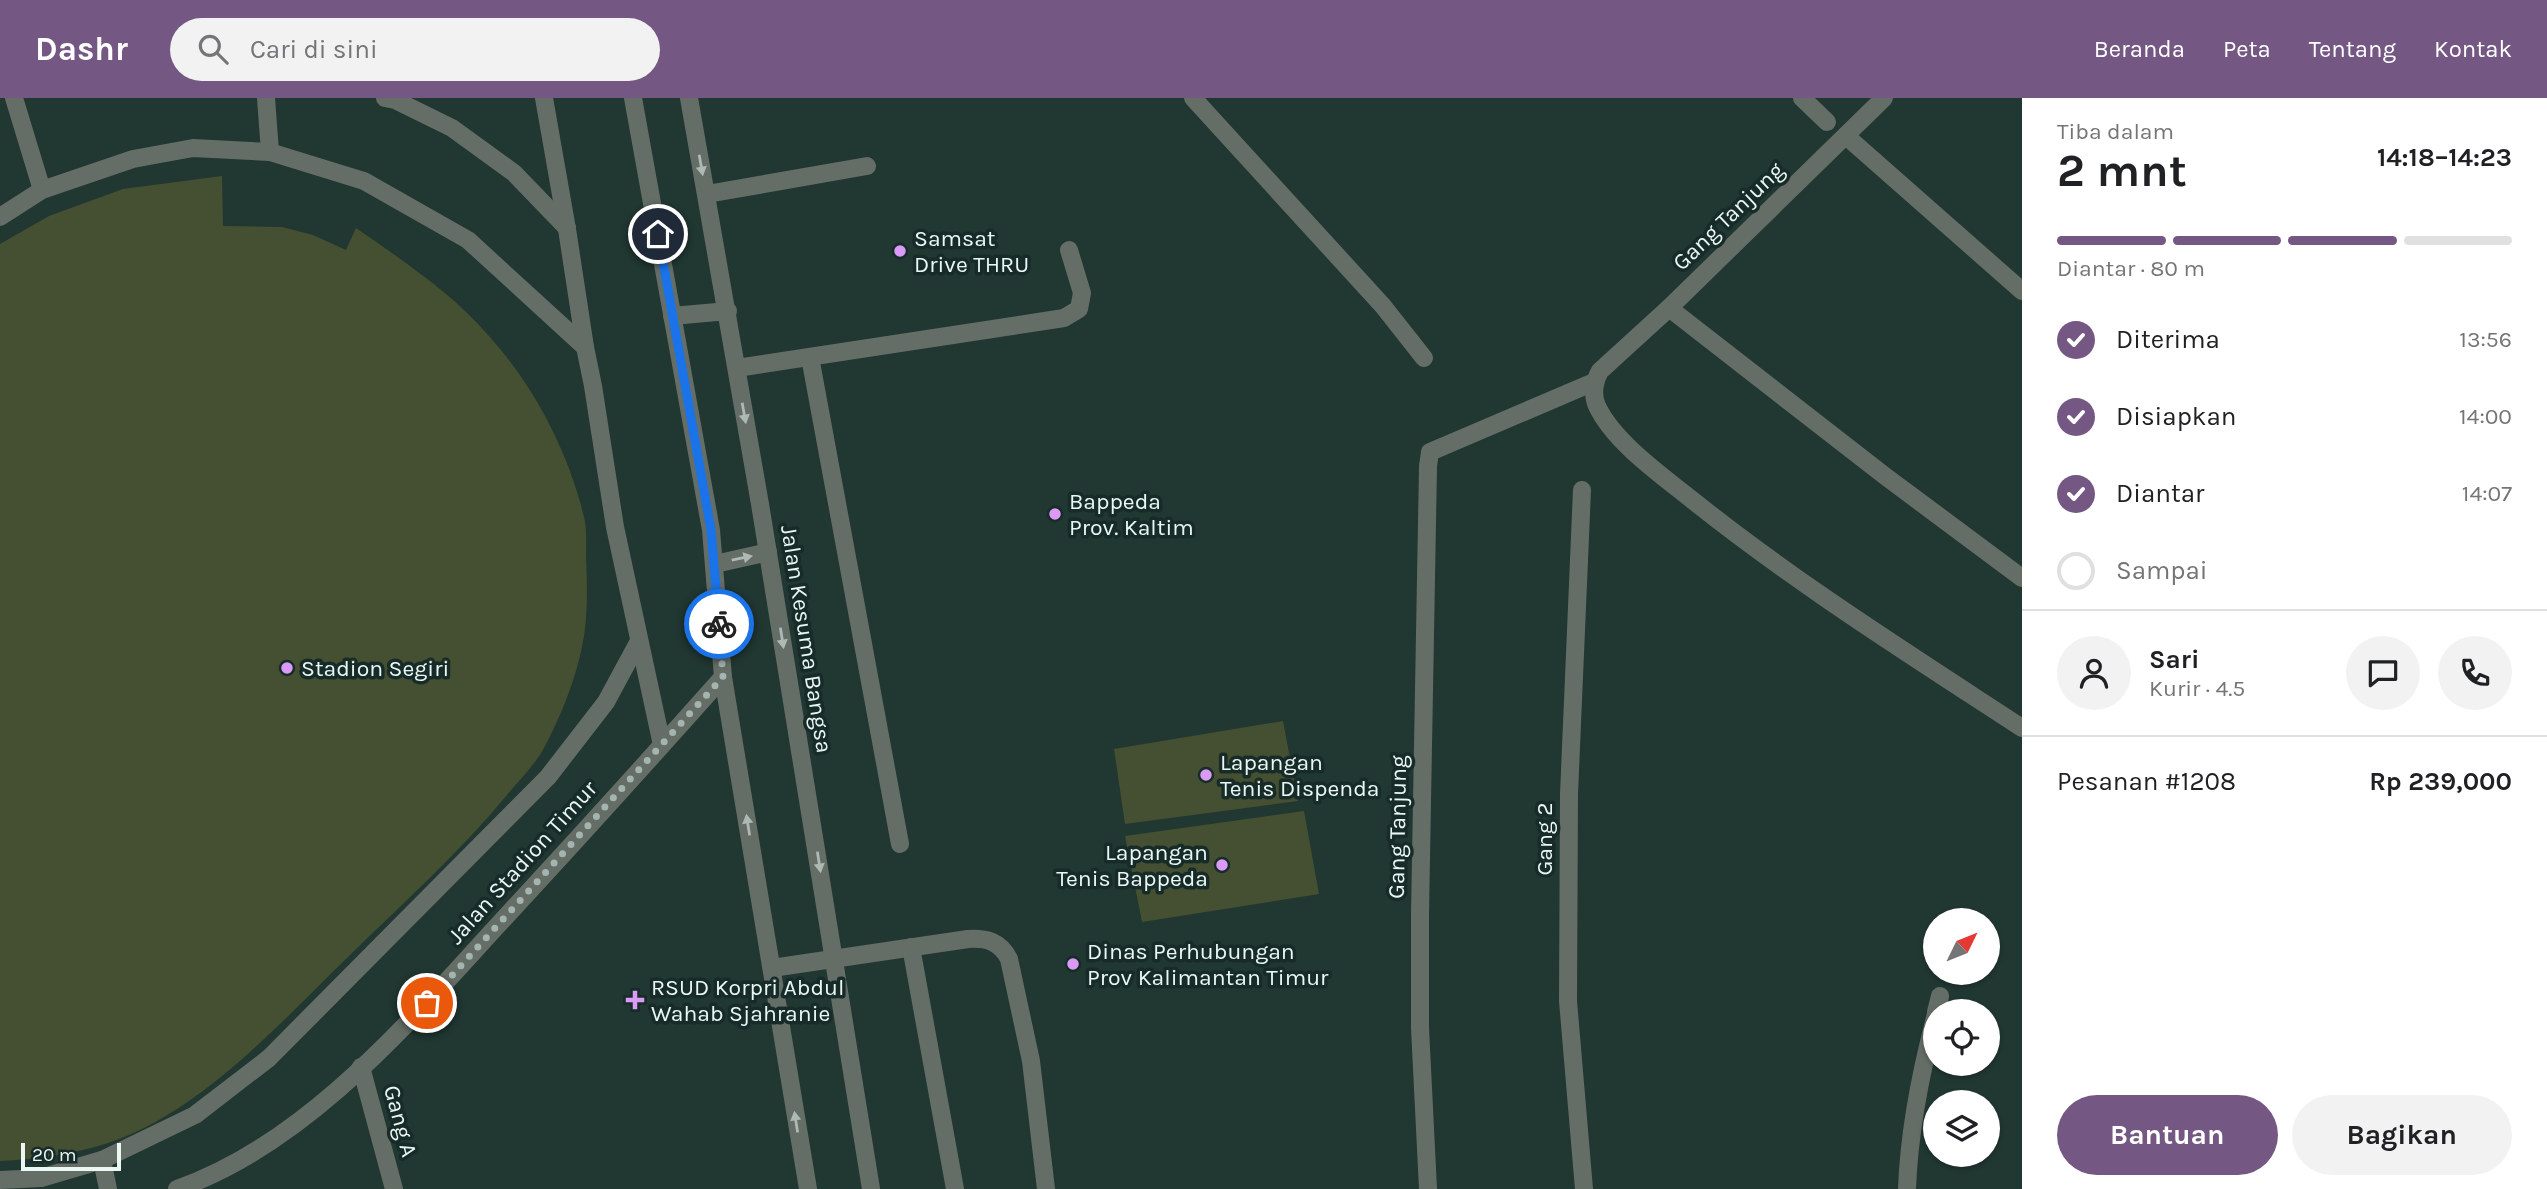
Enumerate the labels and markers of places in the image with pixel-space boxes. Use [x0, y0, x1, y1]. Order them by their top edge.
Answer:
pin [628, 204, 688, 264]
place label: Samsat Drive THRU [914, 225, 1029, 278]
marker: Samsat Drive THRU [892, 243, 908, 259]
place label: Bappeda Prov. Kaltim [1069, 488, 1194, 541]
marker: Bappeda Prov. Kaltim [1047, 506, 1063, 522]
place label: Stadion Segiri [301, 655, 449, 682]
marker: Stadion Segiri [279, 660, 295, 676]
place label: Lapangan Tenis Dispenda [1220, 749, 1379, 802]
marker: Lapangan Tenis Dispenda [1198, 767, 1214, 783]
place label: Lapangan Tenis Bappeda [1056, 839, 1208, 892]
marker: Lapangan Tenis Bappeda [1214, 857, 1230, 873]
place label: Dinas Perhubungan Prov Kalimantan Timur [1087, 938, 1329, 991]
marker: Dinas Perhubungan Prov Kalimantan Timur [1065, 956, 1081, 972]
pin [397, 973, 457, 1033]
place label: RSUD Korpri Abdul Wahab Sjahranie [651, 974, 844, 1027]
marker: RSUD Korpri Abdul Wahab Sjahranie [625, 990, 645, 1010]

